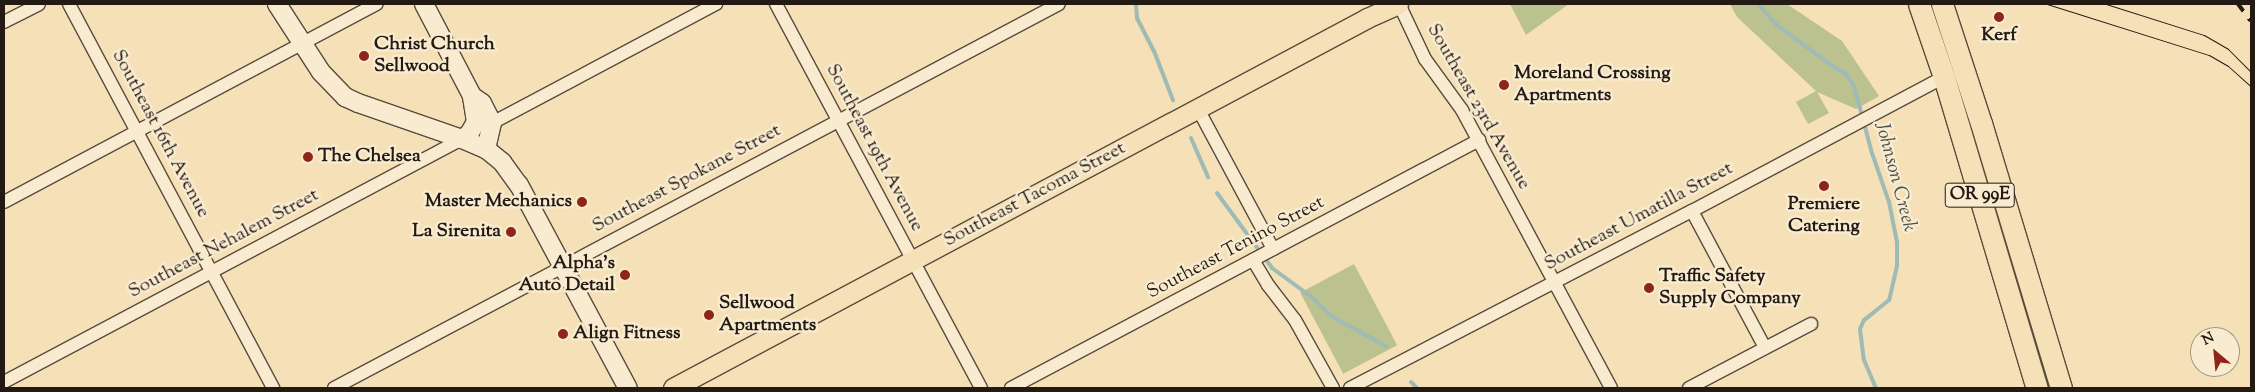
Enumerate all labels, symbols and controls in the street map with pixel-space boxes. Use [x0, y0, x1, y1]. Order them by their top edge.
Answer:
marker: Kerf [1993, 11, 2005, 23]
street label: Southeast 23rd Avenue [1421, 20, 1535, 194]
place label: Kerf [1981, 25, 2017, 47]
place label: Christ Church Sellwood [374, 34, 495, 78]
street label: Southeast 16th Avenue [106, 46, 214, 222]
marker: Christ Church Sellwood [358, 50, 370, 62]
street label: Southeast 19th Avenue [820, 60, 928, 236]
place label: Moreland Crossing Apartments [1514, 63, 1671, 107]
marker: Moreland Crossing Apartments [1498, 79, 1510, 91]
street label: Southeast Spokane Street [589, 120, 785, 238]
water label: Johnson Creek [1869, 120, 1921, 234]
street label: Southeast Tacoma Street [940, 137, 1130, 253]
place label: The Chelsea [318, 146, 421, 168]
marker: The Chelsea [302, 151, 314, 163]
street label: Southeast Umatilla Street [1541, 158, 1737, 276]
marker: Premiere Catering [1818, 180, 1830, 192]
road number: OR 99E [1944, 180, 2016, 210]
street label: Southeast Nehalem Street [125, 184, 323, 304]
place label: Master Mechanics [425, 191, 572, 213]
street label: Southeast Tenino Street [1143, 192, 1329, 304]
place label: Premiere Catering [1788, 194, 1860, 238]
marker: Master Mechanics [576, 196, 588, 208]
place label: La Sirenita [412, 221, 501, 243]
marker: La Sirenita [505, 226, 517, 238]
place label: Alpha's Auto Detail [519, 253, 615, 297]
place label: Traffic Safety Supply Company [1659, 266, 1801, 310]
marker: Alpha's Auto Detail [619, 269, 631, 281]
marker: Traffic Safety Supply Company [1643, 282, 1655, 294]
place label: Sellwood Apartments [719, 293, 816, 337]
marker: Sellwood Apartments [703, 309, 715, 321]
place label: Align Fitness [573, 323, 680, 345]
north arrow [2190, 327, 2240, 377]
marker: Align Fitness [557, 328, 569, 340]
text: N [2199, 328, 2218, 351]

